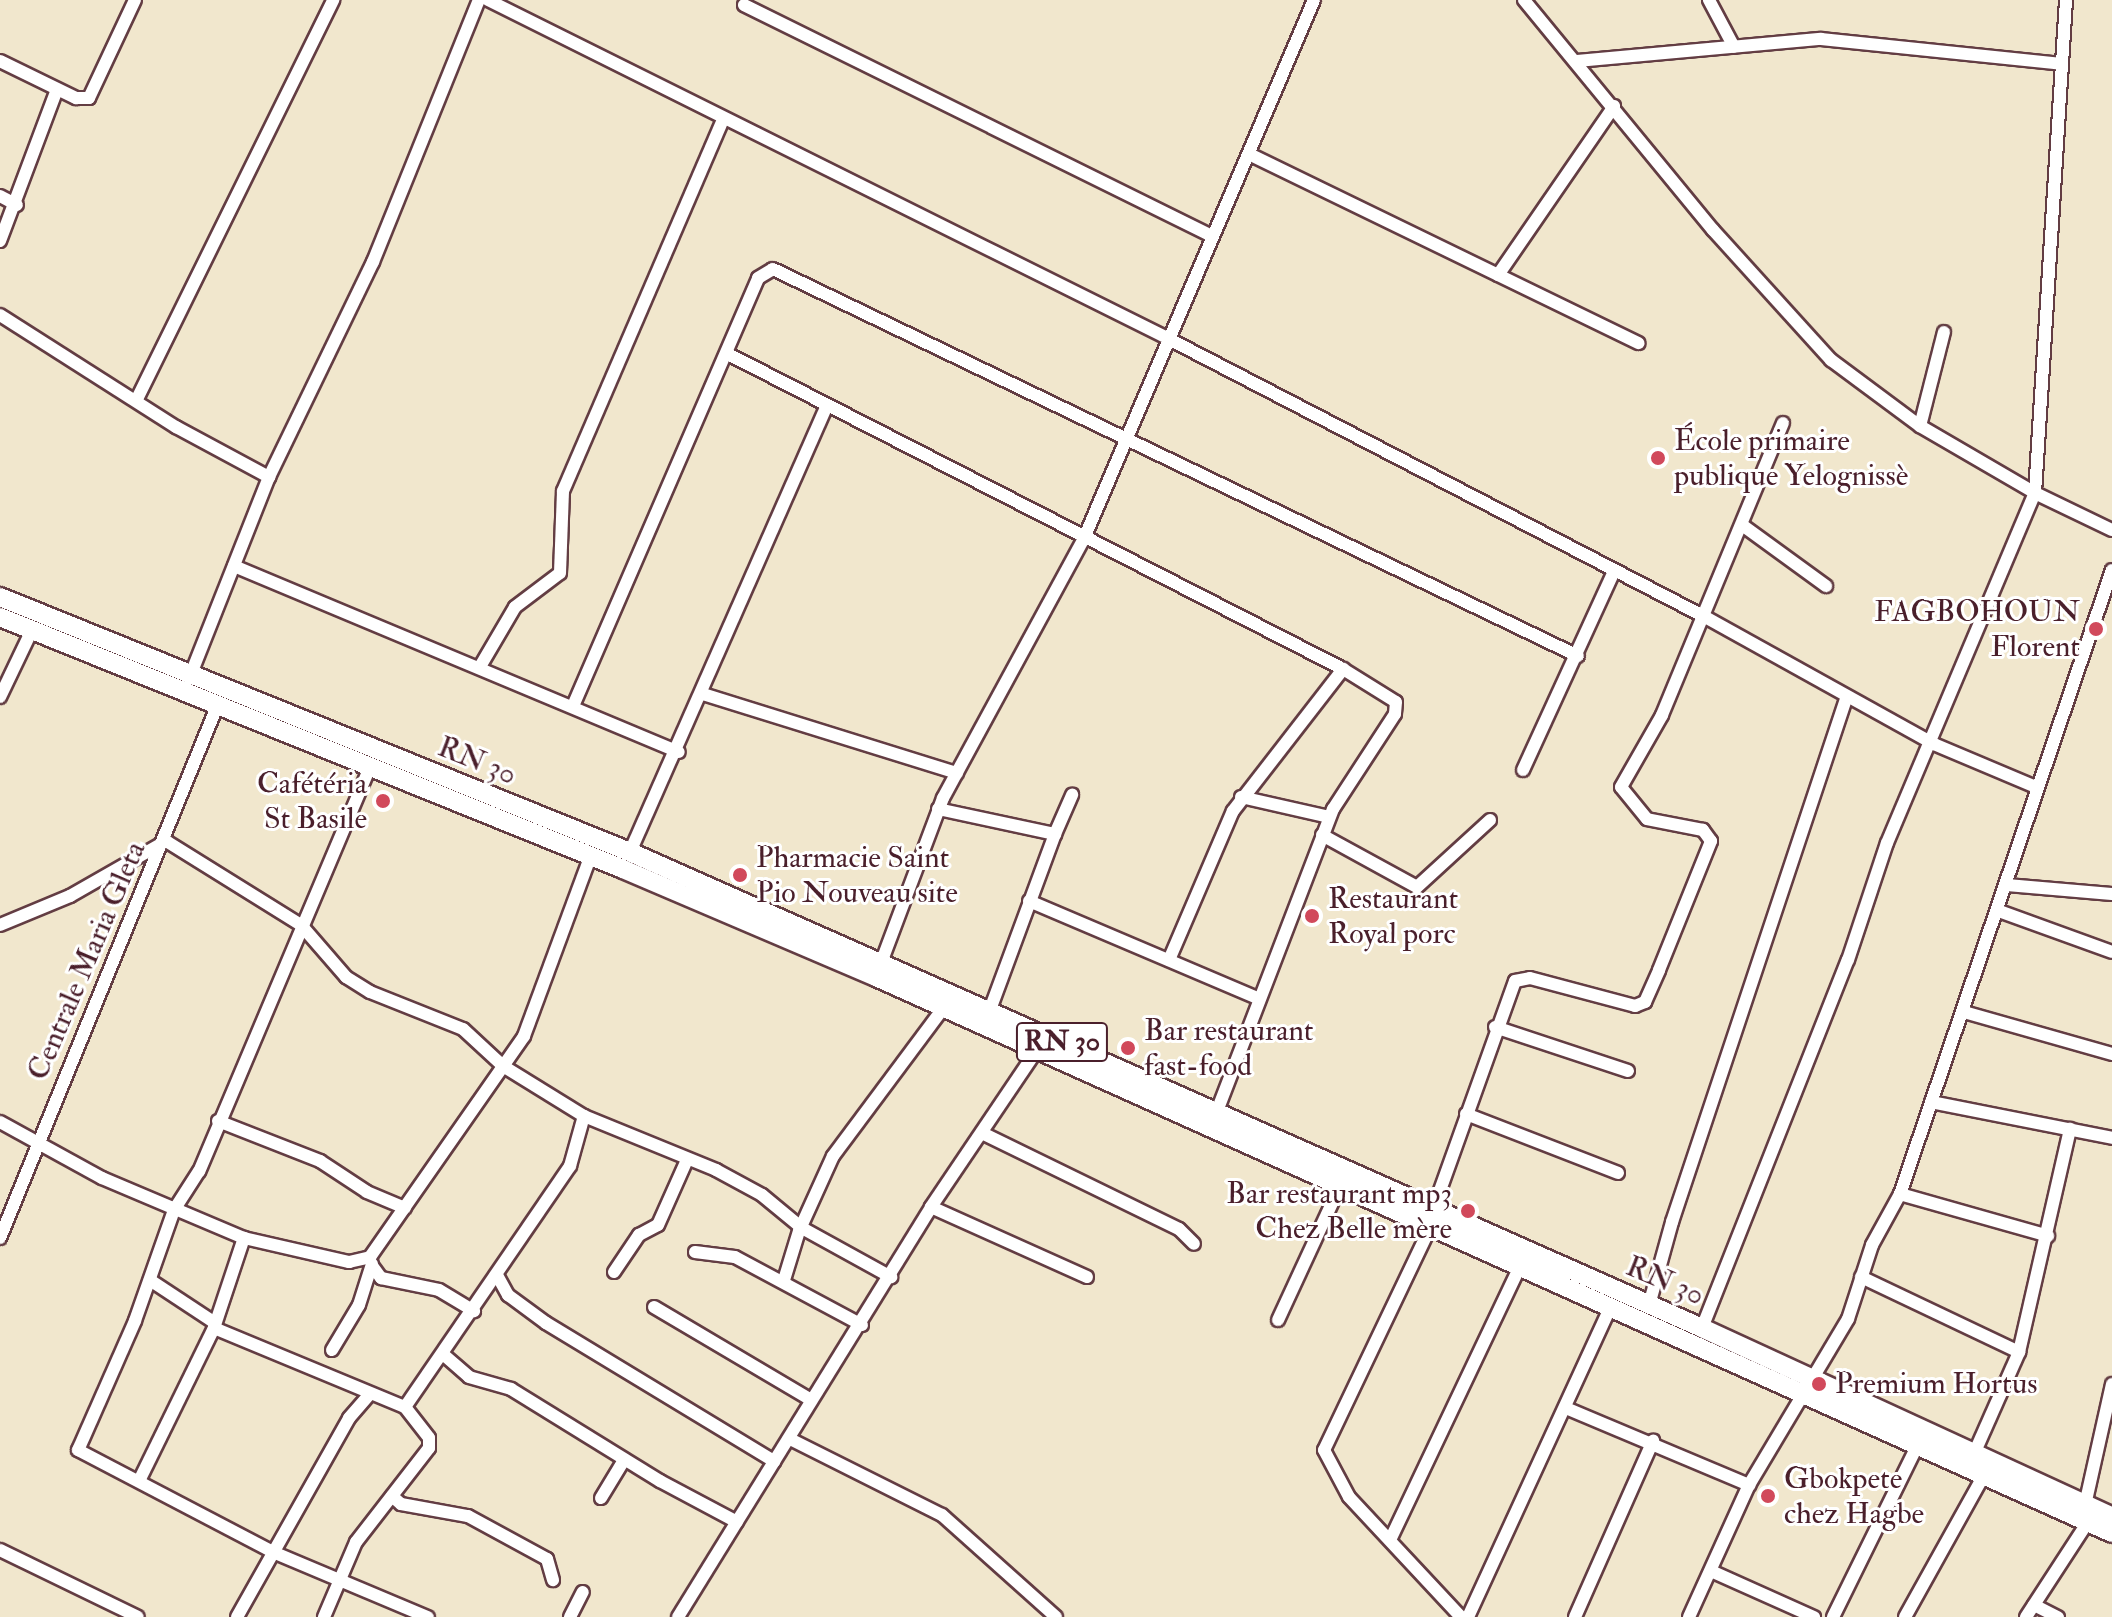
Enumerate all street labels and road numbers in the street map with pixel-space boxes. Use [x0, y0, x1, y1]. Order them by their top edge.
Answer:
street label: RN 30 [432, 729, 522, 793]
street label: Centrale Maria Gleta [20, 836, 154, 1086]
road number: RN 30 [1014, 1018, 1110, 1066]
street label: RN 30 [1620, 1248, 1710, 1314]

